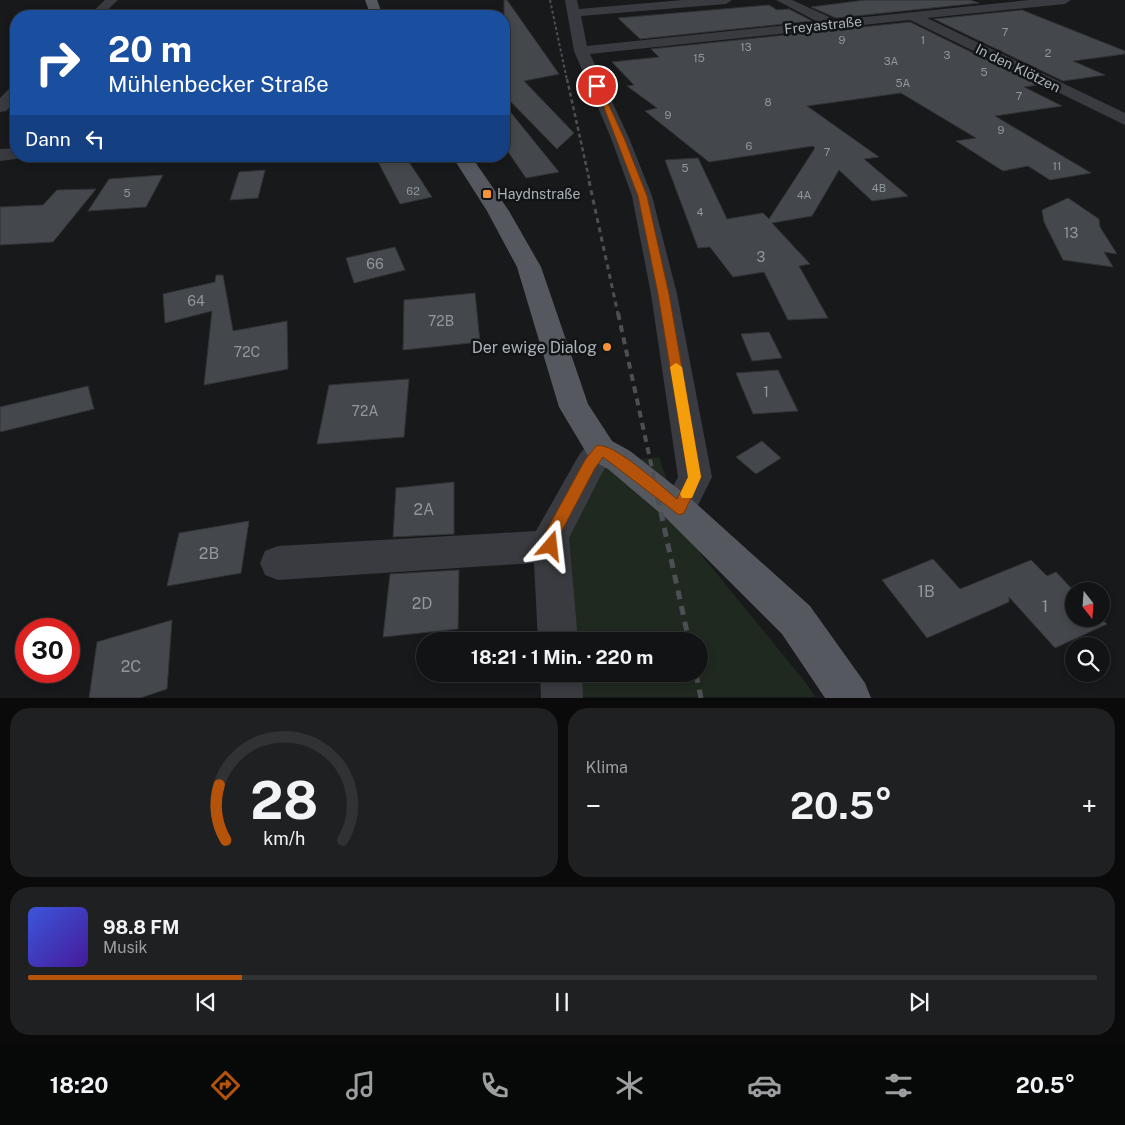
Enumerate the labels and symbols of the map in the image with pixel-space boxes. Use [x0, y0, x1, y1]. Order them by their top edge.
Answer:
street label: Freyastraße [783, 13, 863, 37]
house number: 7 [1002, 26, 1009, 38]
house number: 9 [839, 34, 846, 46]
house number: 1 [921, 34, 925, 46]
house number: 13 [740, 41, 752, 53]
street label: In den Klötzen [973, 41, 1063, 95]
house number: 2 [1045, 47, 1052, 59]
house number: 3 [944, 49, 951, 61]
house number: 15 [693, 52, 705, 64]
house number: 3A [884, 55, 899, 67]
pin [576, 65, 618, 107]
house number: 5 [980, 66, 988, 78]
house number: 5A [896, 77, 911, 89]
house number: 7 [1016, 90, 1023, 102]
house number: 8 [764, 96, 772, 108]
house number: 9 [665, 109, 672, 121]
house number: 9 [998, 124, 1005, 136]
house number: 6 [746, 140, 753, 152]
house number: 7 [824, 146, 831, 158]
house number: 11 [1053, 160, 1061, 172]
house number: 5 [681, 162, 689, 174]
house number: 4B [872, 182, 886, 194]
house number: 62 [406, 185, 420, 197]
place label: Haydnstraße [497, 186, 581, 202]
house number: 5 [123, 187, 131, 199]
marker: Haydnstraße [481, 188, 493, 200]
house number: 4A [797, 189, 812, 201]
house number: 4 [697, 206, 704, 218]
house number: 13 [1064, 225, 1078, 241]
house number: 3 [757, 249, 766, 265]
house number: 66 [366, 256, 384, 272]
house number: 64 [187, 293, 205, 309]
house number: 72B [428, 313, 454, 329]
place label: Der ewige Dialog [472, 338, 597, 357]
marker: Der ewige Dialog [601, 341, 613, 353]
house number: 72C [234, 344, 260, 360]
house number: 1 [763, 384, 769, 400]
house number: 72A [352, 403, 378, 419]
house number: 2A [414, 500, 434, 519]
position arrow [524, 519, 576, 571]
house number: 2B [199, 544, 219, 563]
house number: 1B [917, 582, 935, 601]
north arrow [1065, 582, 1110, 628]
house number: 2D [412, 594, 432, 613]
house number: 1 [1042, 597, 1048, 616]
speed limit sign: 30 [15, 618, 80, 683]
house number: 2C [121, 657, 141, 676]

